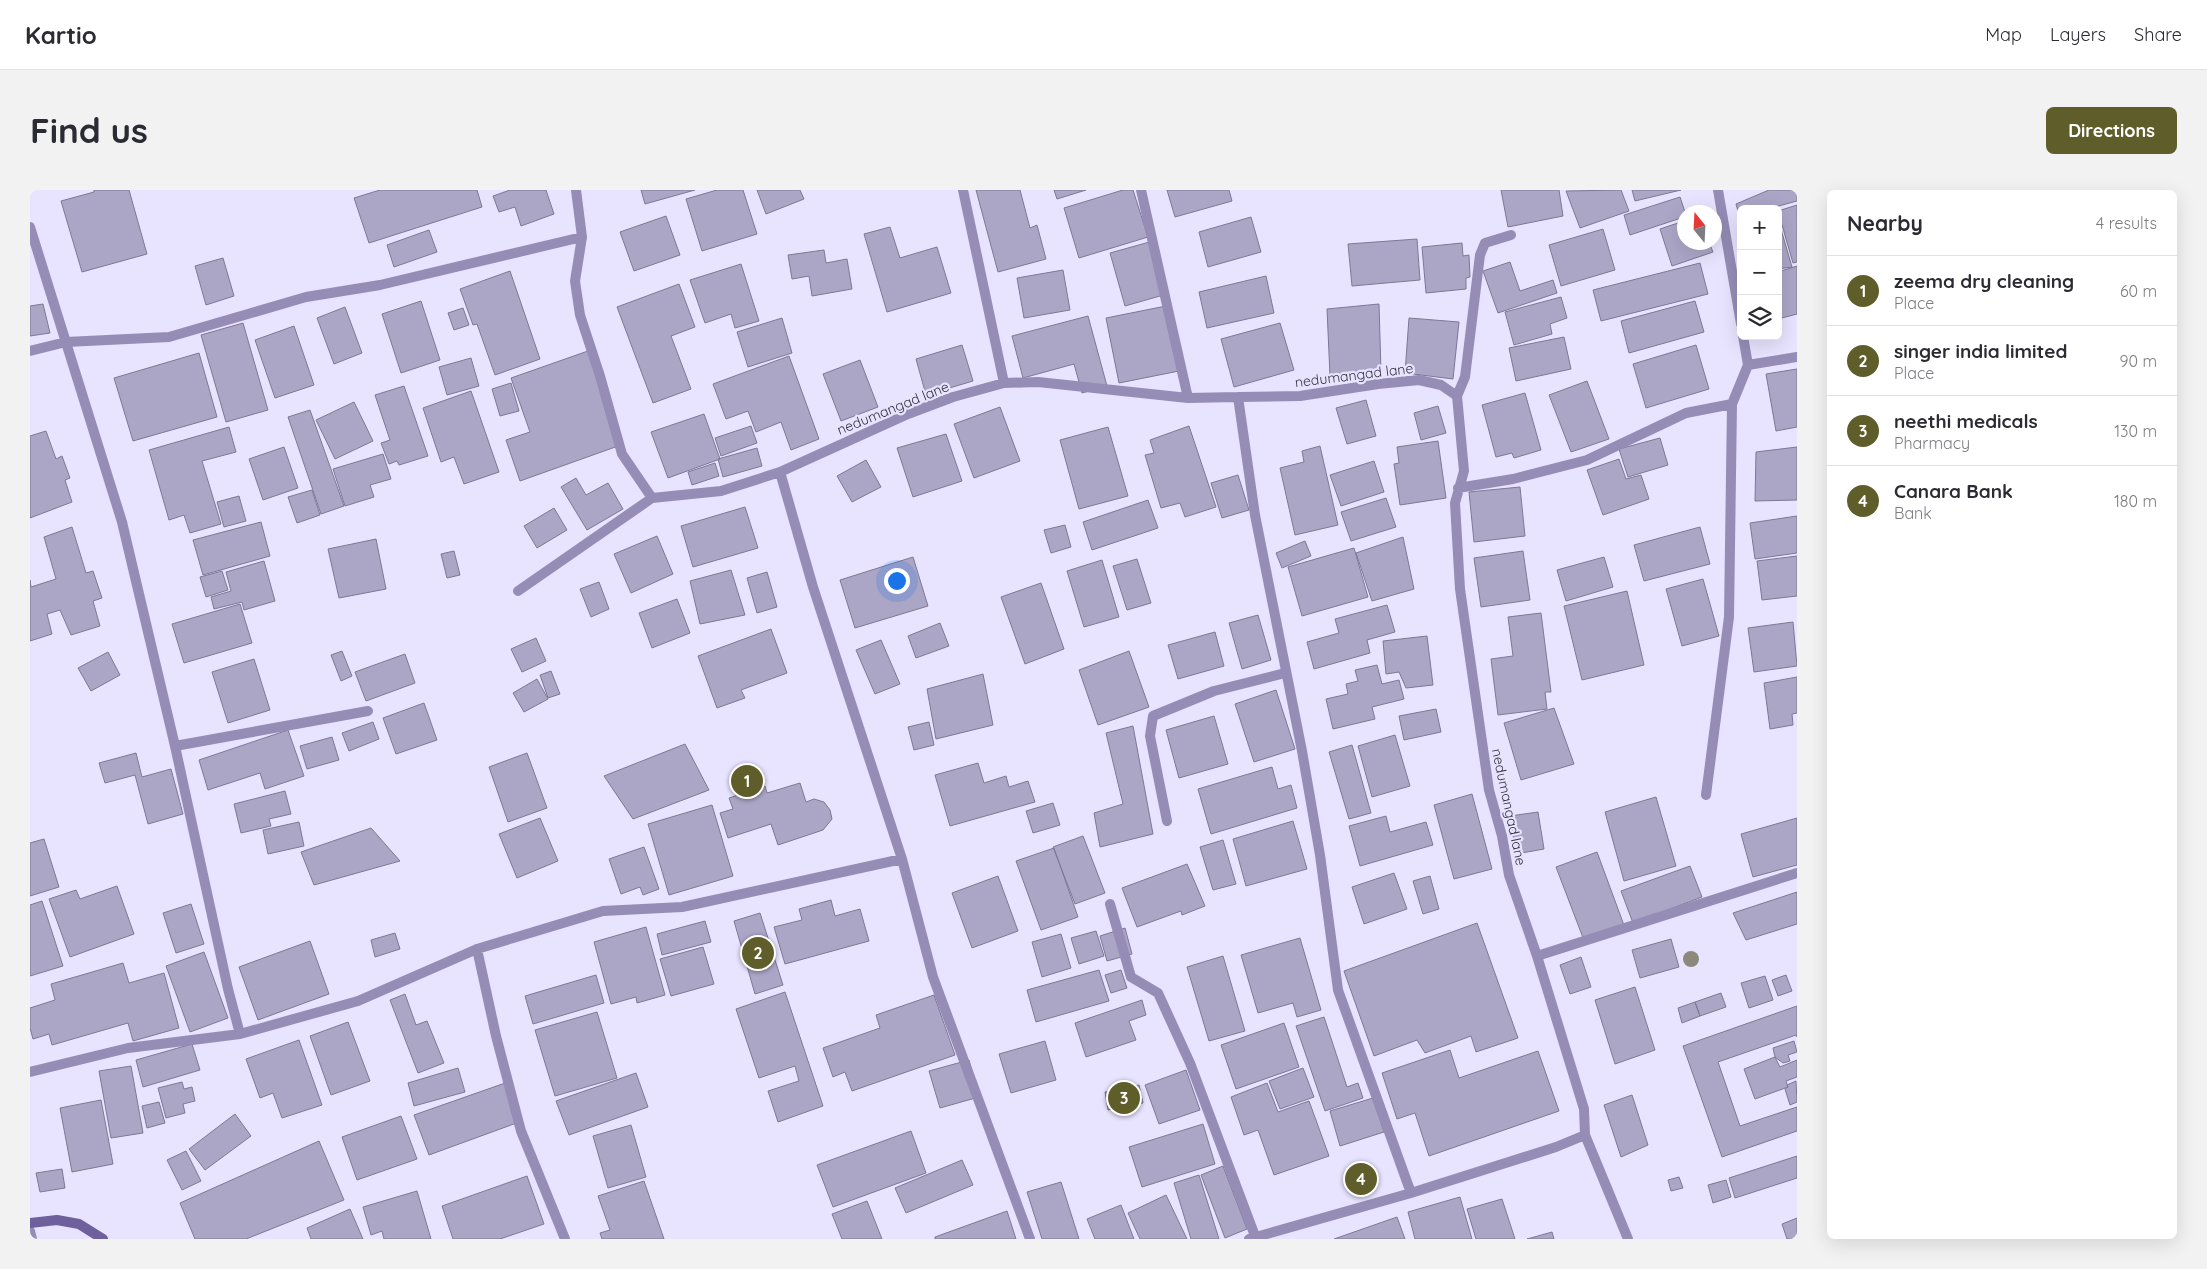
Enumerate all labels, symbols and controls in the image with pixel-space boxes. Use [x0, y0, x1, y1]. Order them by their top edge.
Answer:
text: Kartio [25, 20, 97, 50]
text: Map [1985, 23, 2022, 46]
text: Layers [2050, 23, 2106, 46]
text: Share [2134, 23, 2182, 46]
button: Directions [2046, 107, 2177, 154]
text: Find us [30, 108, 148, 152]
north arrow [1677, 205, 1722, 250]
map controls [1737, 205, 1782, 340]
button: + [1737, 205, 1782, 250]
text: Nearby [1847, 210, 1923, 236]
text: 4 results [2096, 213, 2157, 233]
button: − [1737, 250, 1782, 295]
text: zeema dry cleaning [1894, 269, 2074, 293]
text: 1 [1860, 281, 1866, 301]
text: 60 m [2120, 281, 2157, 301]
text: Place [1894, 293, 1934, 313]
button: layers [1737, 295, 1782, 340]
text: singer india limited [1894, 339, 2067, 363]
text: 2 [1858, 351, 1868, 371]
text: 90 m [2120, 351, 2157, 371]
street label: nedumangad lane [1294, 359, 1414, 391]
text: Place [1894, 363, 1934, 383]
street label: nedumangad lane [834, 377, 952, 439]
text: neethi medicals [1894, 409, 2038, 433]
text: 3 [1859, 421, 1867, 441]
text: 130 m [2114, 421, 2157, 441]
text: Pharmacy [1894, 433, 1970, 453]
text: Canara Bank [1894, 479, 2013, 503]
text: 4 [1858, 491, 1868, 511]
text: 180 m [2114, 491, 2157, 511]
text: Bank [1894, 503, 1932, 523]
your location [884, 568, 910, 594]
street label: nedumangad lane [1488, 747, 1530, 867]
pin: 1 [731, 762, 763, 800]
pin: 2 [742, 934, 774, 972]
pin: 3 [1108, 1079, 1140, 1117]
pin: 4 [1345, 1160, 1377, 1198]

